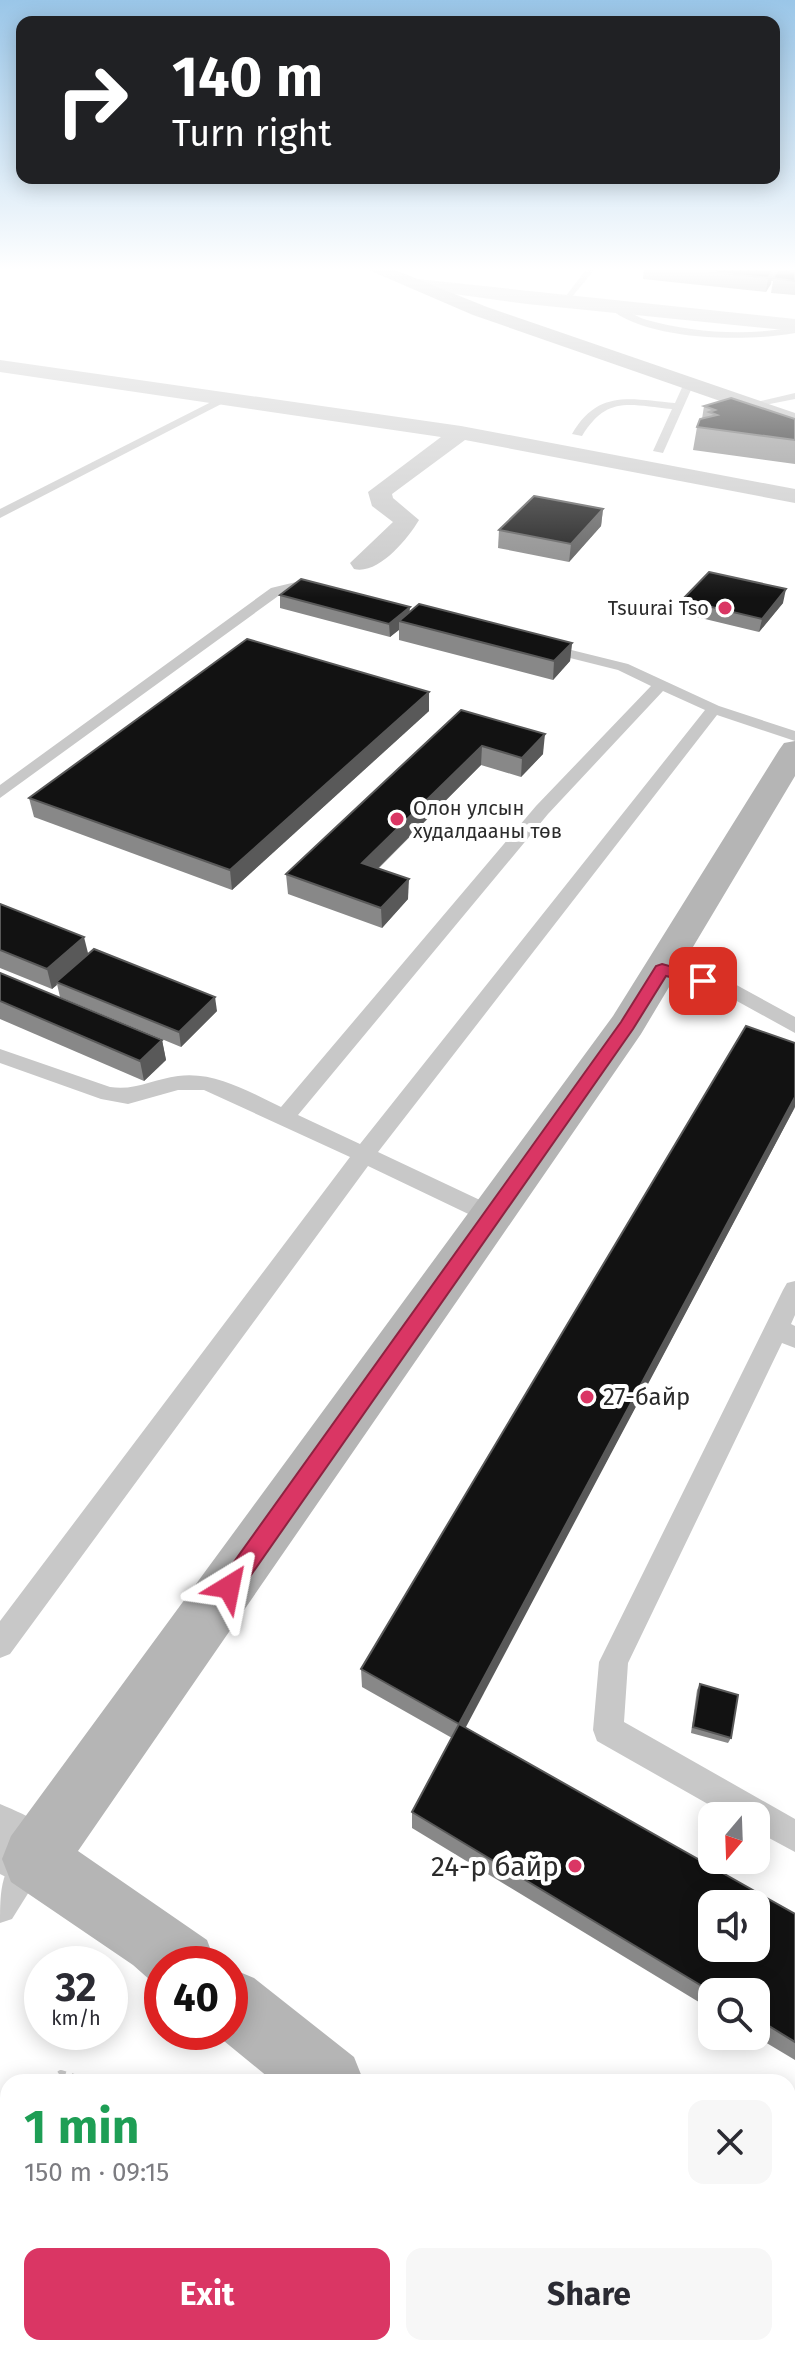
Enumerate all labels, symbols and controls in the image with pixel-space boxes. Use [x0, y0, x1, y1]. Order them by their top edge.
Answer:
text: 140 m [172, 44, 323, 111]
icon: right [40, 48, 144, 152]
text: Turn right [172, 112, 332, 156]
place label: Tsuurai Tso [608, 596, 709, 620]
marker: Tsuurai Tso [716, 599, 734, 617]
place label: Олон улсын худалдааны төв [413, 796, 562, 843]
marker: Олон улсын худалдааны төв [388, 810, 406, 828]
pin [669, 947, 737, 1015]
icon: arrive [681, 959, 725, 1003]
place label: 27-байр [603, 1383, 690, 1411]
marker: 27-байр [578, 1388, 596, 1406]
position arrow [187, 1545, 271, 1629]
north arrow [698, 1802, 770, 1874]
map controls [698, 1802, 770, 2050]
place label: 24-р байр [431, 1850, 559, 1883]
marker: 24-р байр [566, 1857, 584, 1875]
button: sound [698, 1890, 770, 1962]
speed limit sign: 40 [144, 1946, 248, 2050]
text: 32 [55, 1964, 97, 2012]
button: search [698, 1978, 770, 2050]
text: km/h [51, 2006, 101, 2030]
text: 1 min [24, 2098, 139, 2156]
button: close [688, 2100, 772, 2184]
text: 150 m · 09:15 [24, 2157, 169, 2188]
button: Exit [24, 2248, 390, 2340]
button: Share [406, 2248, 772, 2340]

